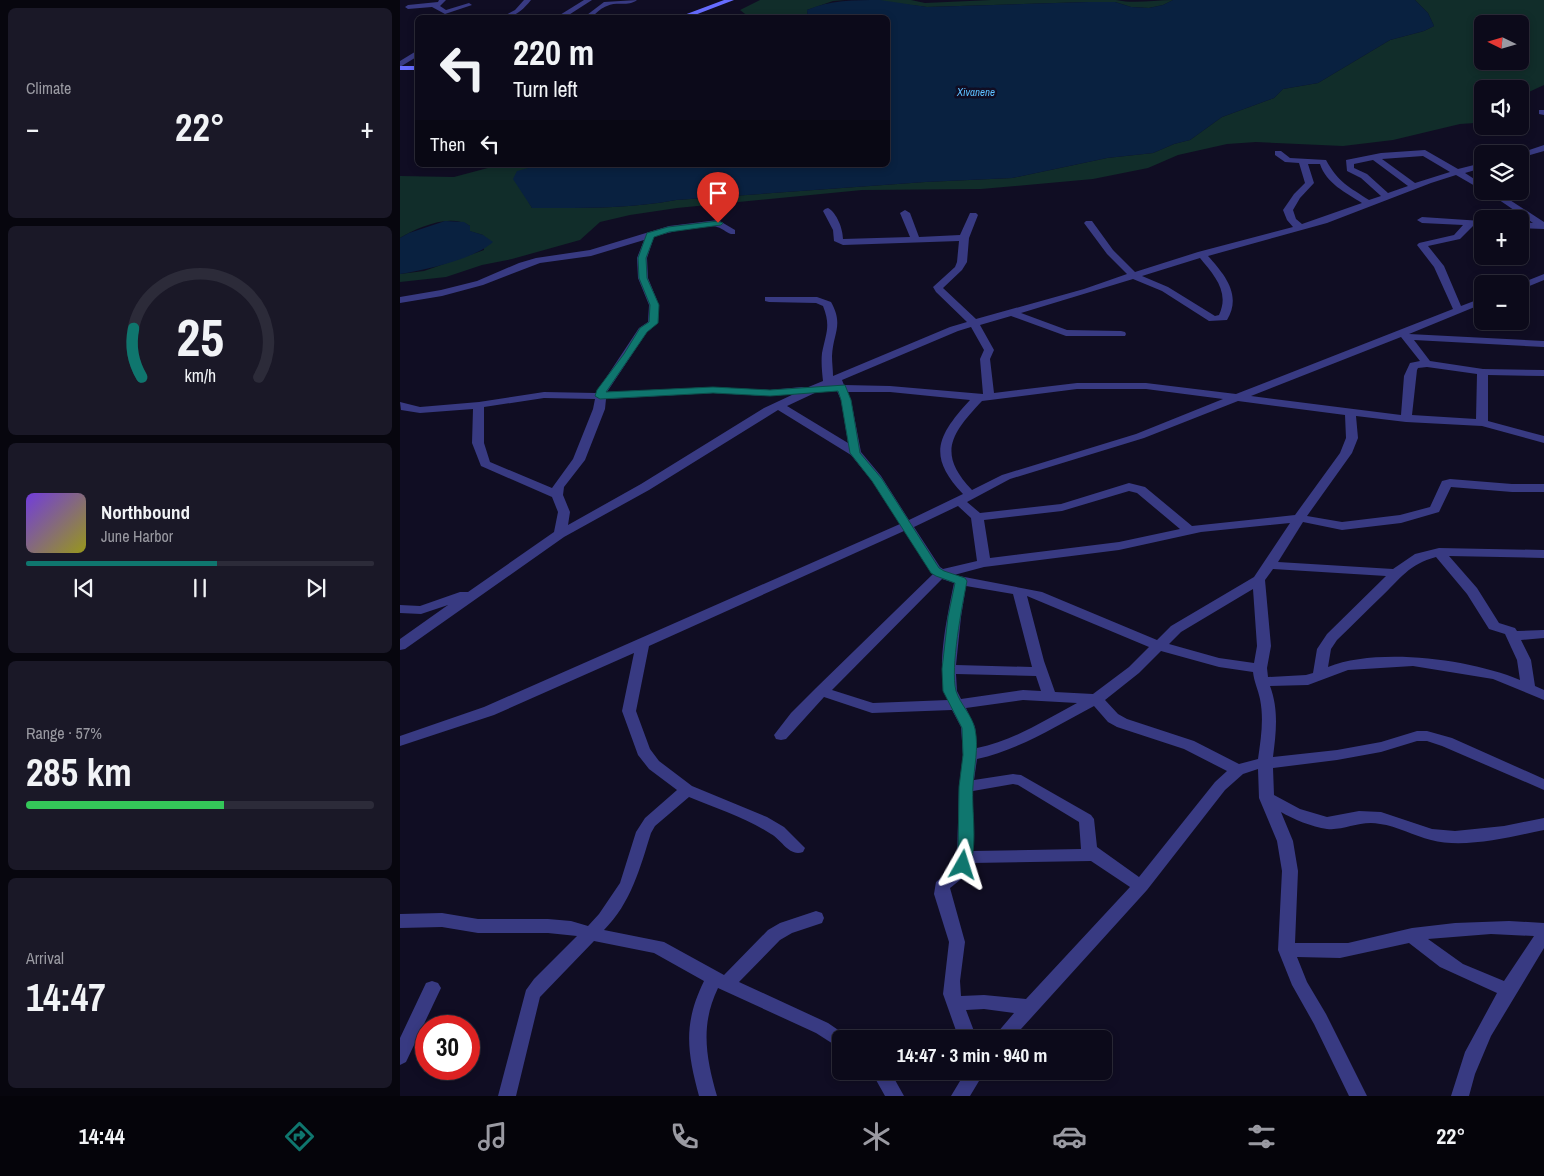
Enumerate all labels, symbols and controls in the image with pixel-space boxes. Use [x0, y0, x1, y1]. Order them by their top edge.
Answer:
north arrow [1474, 15, 1529, 70]
map controls [1474, 15, 1529, 330]
text: 220 m [513, 29, 594, 76]
icon: left [430, 35, 495, 100]
text: Turn left [513, 74, 578, 104]
text: Climate [26, 77, 71, 99]
button: sound [1474, 80, 1529, 135]
water label: Xivanene [956, 85, 995, 99]
text: 22° [175, 102, 225, 153]
text: − [26, 109, 39, 147]
text: + [361, 109, 374, 147]
icon: left [476, 130, 504, 158]
text: Then [430, 131, 466, 157]
button: layers [1474, 145, 1529, 200]
pin [697, 172, 739, 223]
icon: arrive [704, 179, 732, 207]
button: + [1474, 210, 1529, 265]
button: − [1474, 275, 1529, 330]
text: 25 [176, 302, 224, 372]
text: km/h [184, 364, 216, 388]
text: Northbound [101, 499, 190, 525]
text: June Harbor [101, 525, 173, 547]
icon: previous [70, 574, 98, 602]
icon: pause [186, 574, 214, 602]
icon: next [302, 574, 330, 602]
text: Range · 57% [26, 722, 102, 744]
text: 285 km [26, 747, 132, 798]
position arrow [936, 838, 988, 890]
text: Arrival [26, 947, 64, 969]
text: 14:47 [26, 972, 106, 1023]
speed limit sign: 30 [415, 1015, 480, 1080]
text: 14:47 · 3 min · 940 m [897, 1042, 1047, 1068]
icon: directions [282, 1119, 317, 1154]
icon: music [475, 1119, 510, 1154]
icon: phone [667, 1119, 702, 1154]
icon: climate [859, 1119, 894, 1154]
icon: car [1052, 1119, 1087, 1154]
icon: filters [1244, 1119, 1279, 1154]
text: 14:44 [79, 1121, 125, 1151]
text: 22° [1436, 1121, 1465, 1151]

